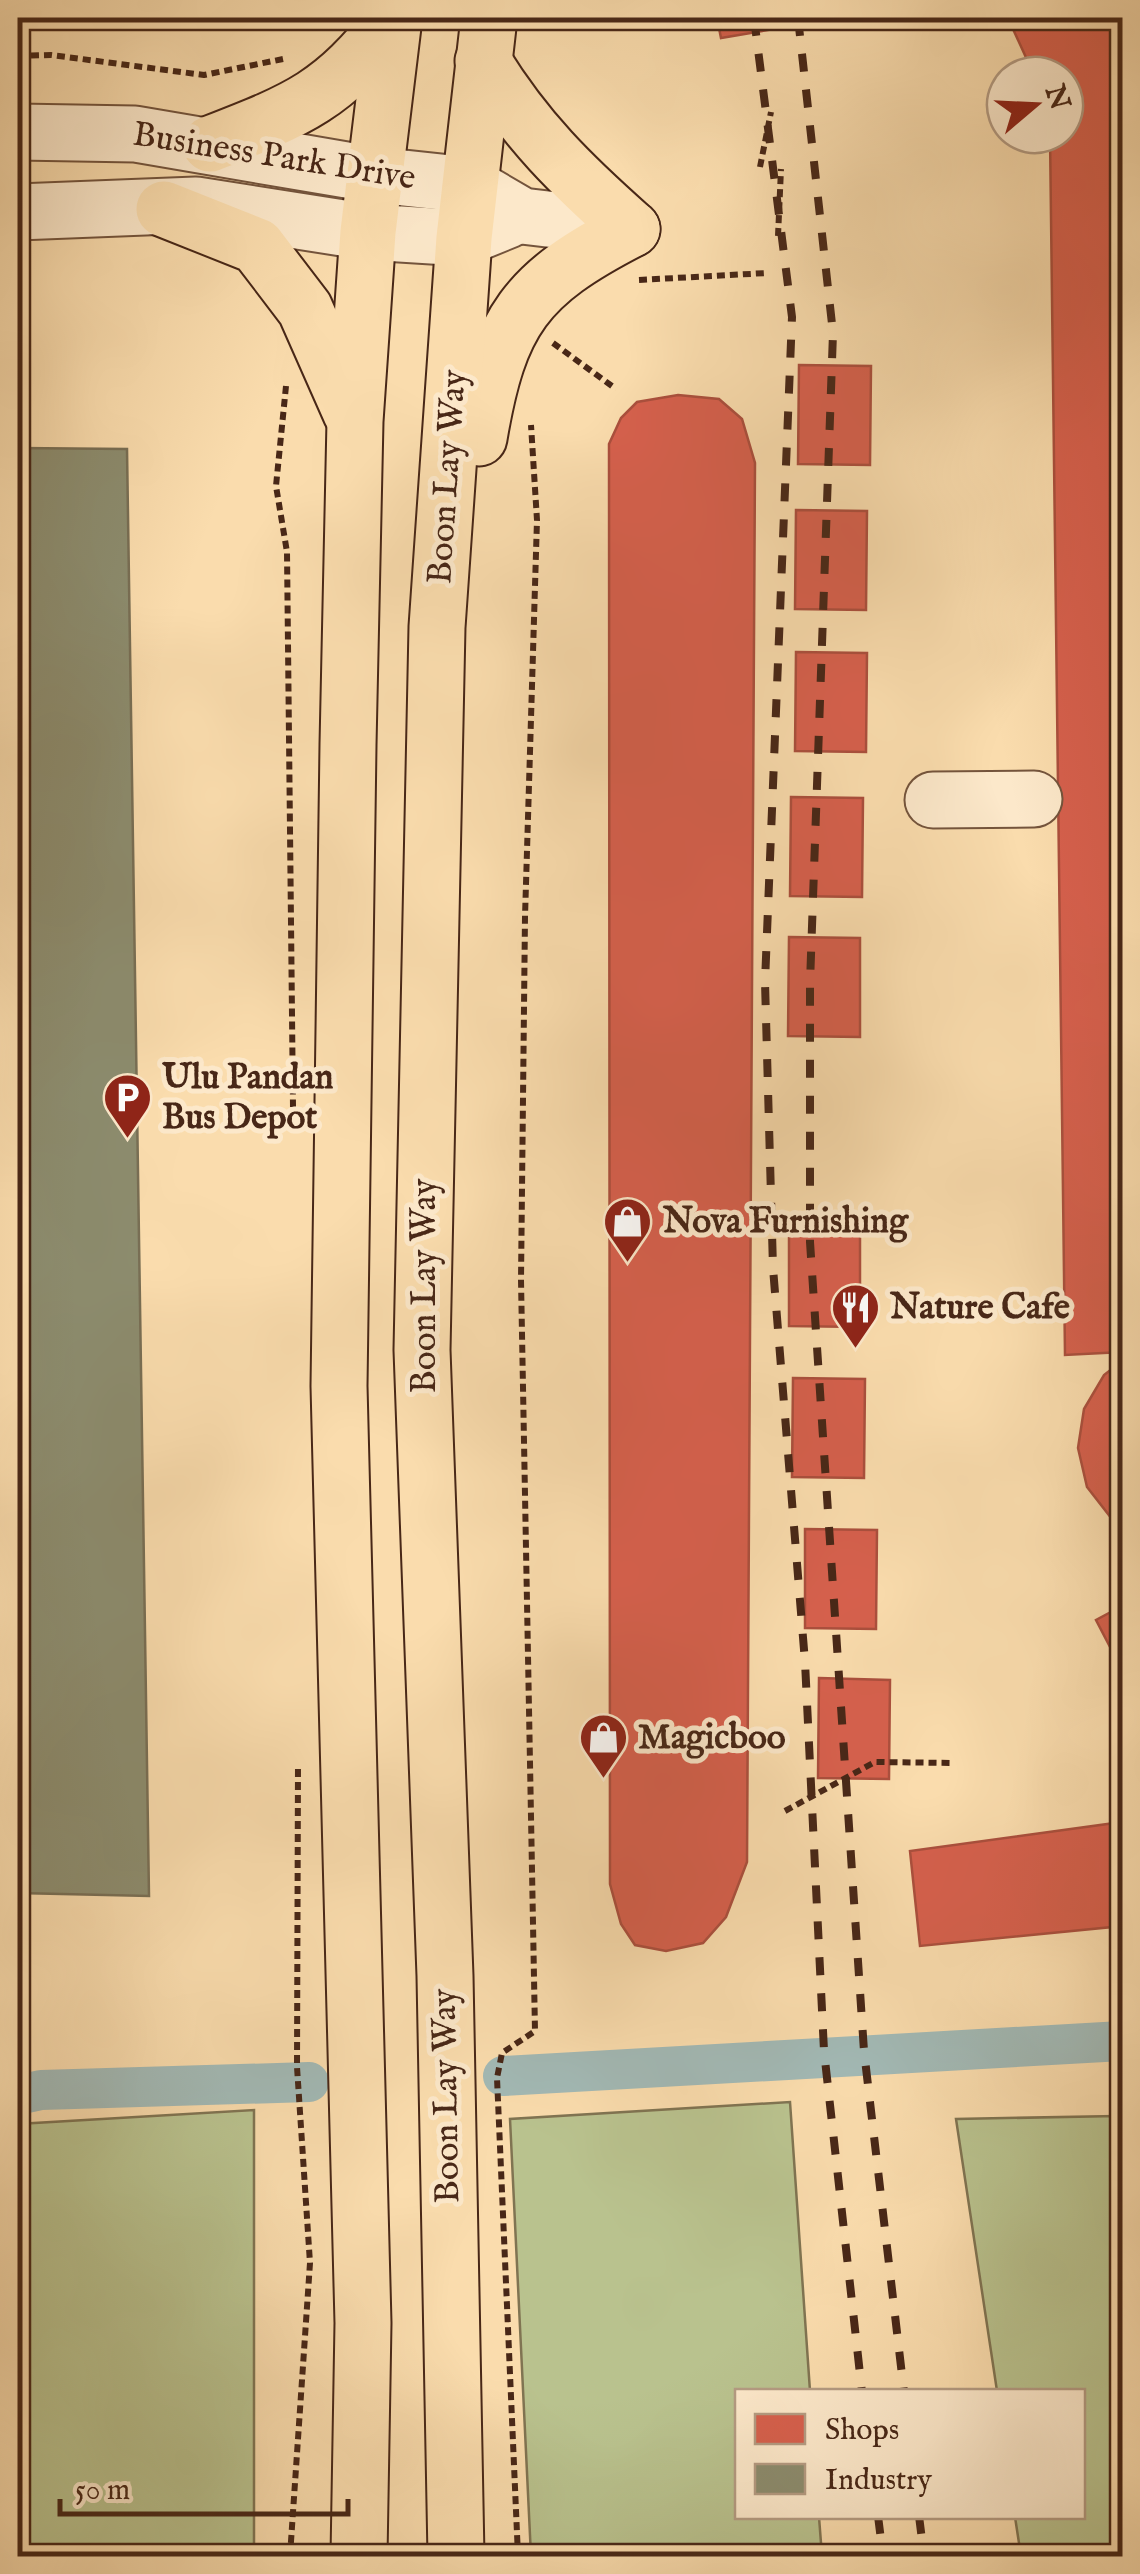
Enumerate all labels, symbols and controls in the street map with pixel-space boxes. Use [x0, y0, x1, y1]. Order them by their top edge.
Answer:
north arrow [985, 55, 1085, 155]
text: N [1035, 80, 1077, 115]
street label: Business Park Drive [129, 112, 419, 202]
street label: Boon Lay Way [418, 368, 478, 586]
place label: Ulu Pandan Bus Depot [162, 1056, 334, 1141]
parking icon: Ulu Pandan Bus Depot [101, 1072, 153, 1140]
street label: Boon Lay Way [403, 1178, 448, 1393]
shop icon: Nova Furnishing [602, 1196, 654, 1264]
place label: Nova Furnishing [662, 1200, 909, 1245]
restaurant icon: Nature Cafe [829, 1282, 881, 1350]
place label: Nature Cafe [889, 1286, 1070, 1331]
shop icon: Magicboo [577, 1712, 629, 1780]
place label: Magicboo [638, 1716, 786, 1761]
street label: Boon Lay Way [423, 1987, 471, 2204]
legend [735, 2389, 1085, 2519]
text: Shops [825, 2412, 899, 2450]
scale bar [60, 2454, 348, 2516]
text: Industry [825, 2462, 932, 2500]
text: 50 m [75, 2472, 130, 2510]

